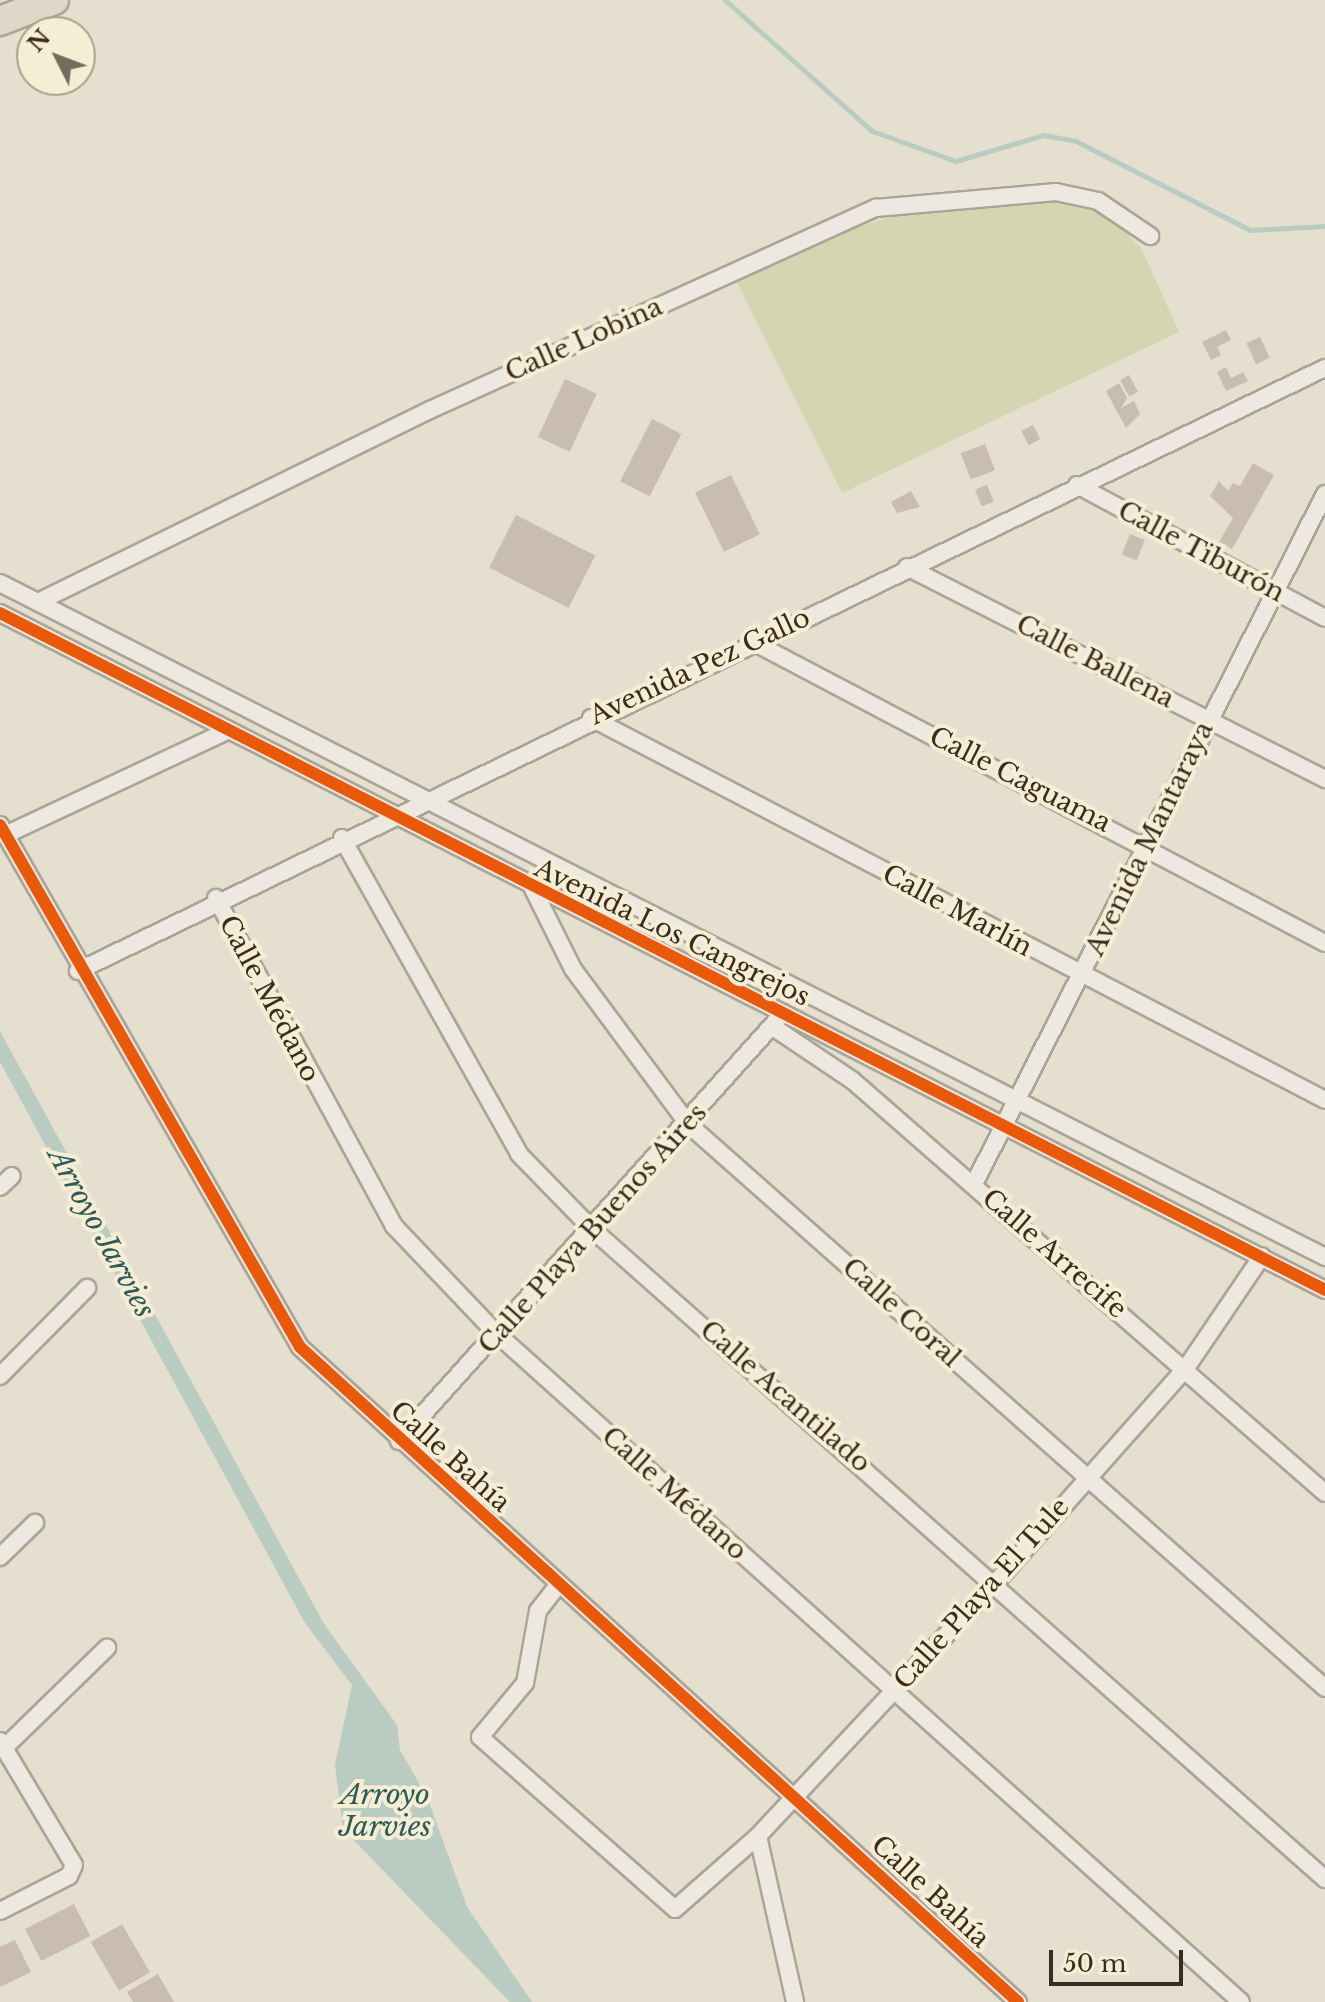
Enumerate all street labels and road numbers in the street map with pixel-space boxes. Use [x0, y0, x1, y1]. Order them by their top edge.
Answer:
street label: Calle Lobina [501, 291, 667, 389]
street label: Calle Tiburón [1112, 495, 1290, 609]
street label: Avenida Pez Gallo [585, 602, 815, 732]
street label: Calle Ballena [1011, 609, 1179, 715]
street label: Avenida Mantaraya [1080, 717, 1220, 961]
street label: Calle Caguama [924, 721, 1116, 839]
street label: Avenida Los Cangrejos [529, 853, 815, 1013]
street label: Calle Marlín [877, 859, 1037, 963]
street label: Calle Médano [212, 910, 326, 1088]
street label: Calle Playa Buenos Aires [472, 1097, 714, 1361]
street label: Calle Arrecife [975, 1182, 1133, 1326]
street label: Calle Coral [836, 1252, 966, 1374]
street label: Calle Acantilado [693, 1314, 877, 1480]
street label: Calle Bahía [384, 1395, 516, 1519]
street label: Calle Médano [595, 1421, 753, 1567]
street label: Calle Playa El Tule [887, 1491, 1077, 1697]
street label: Calle Bahía [865, 1829, 995, 1955]

